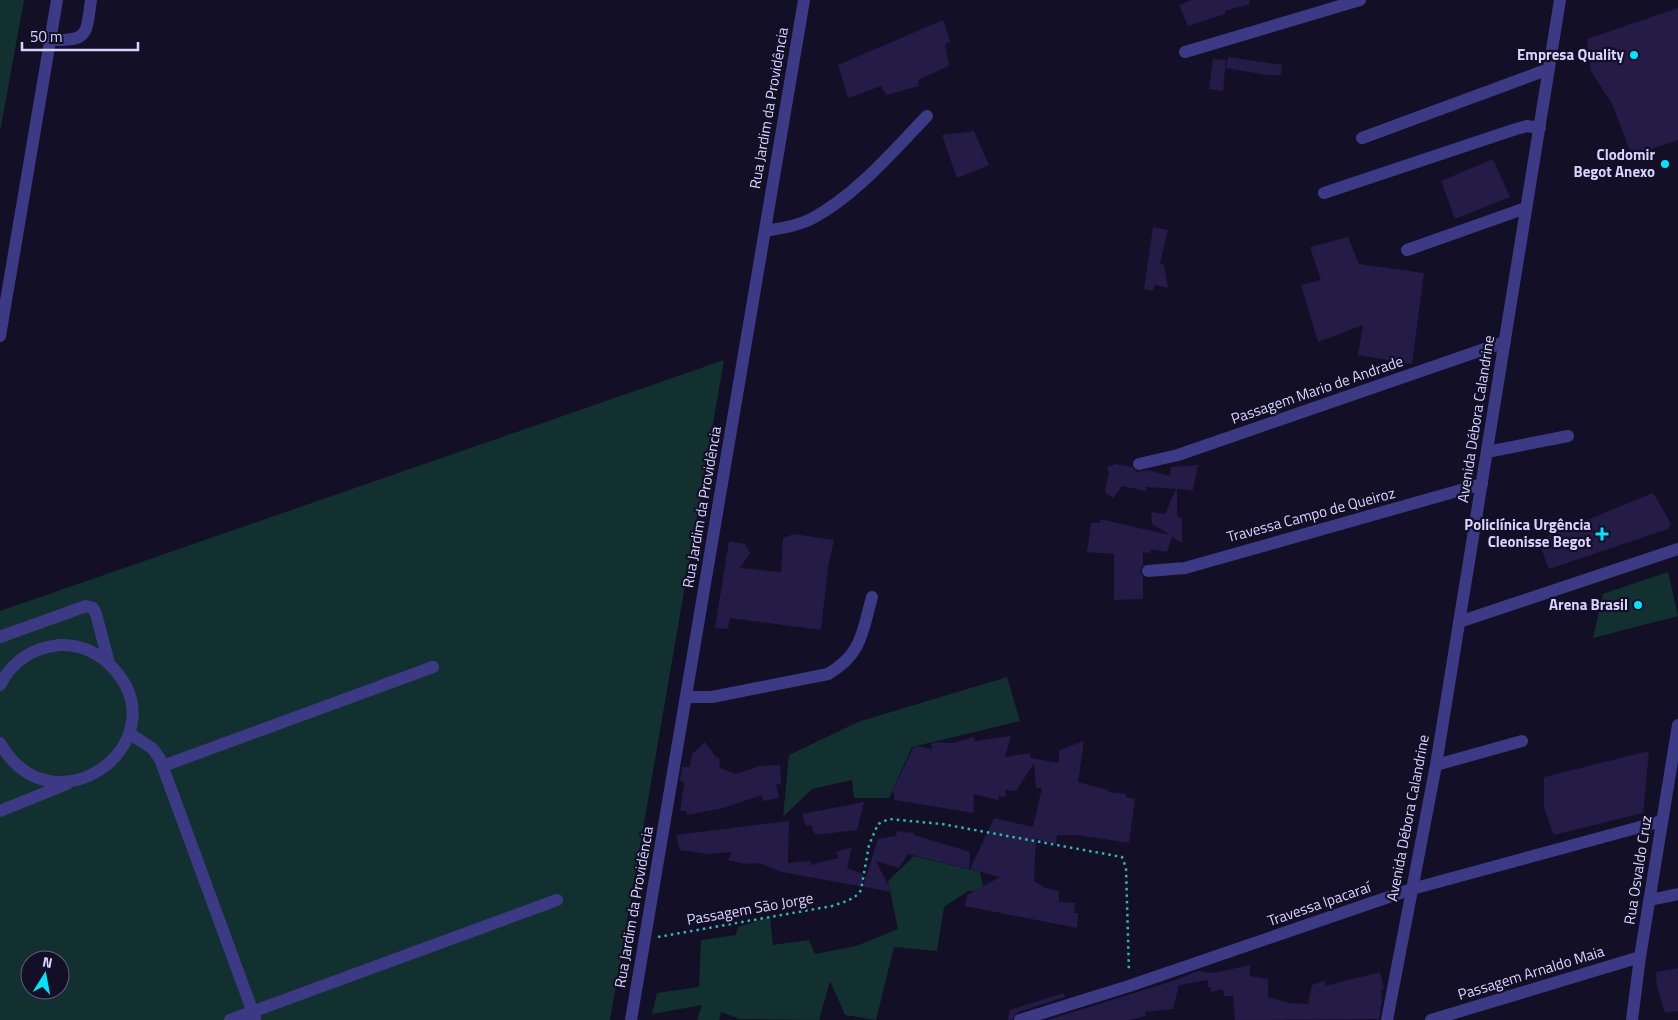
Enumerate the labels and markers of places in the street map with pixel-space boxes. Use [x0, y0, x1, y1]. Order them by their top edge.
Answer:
place label: Empresa Quality [1517, 43, 1624, 66]
marker: Empresa Quality [1628, 49, 1640, 61]
place label: Clodomir Begot Anexo [1574, 143, 1655, 183]
marker: Clodomir Begot Anexo [1659, 158, 1671, 170]
place label: Policlínica Urgência Cleonisse Begot [1464, 513, 1592, 553]
marker: Policlínica Urgência Cleonisse Begot [1595, 527, 1609, 541]
place label: Arena Brasil [1549, 593, 1628, 616]
marker: Arena Brasil [1632, 599, 1644, 611]

